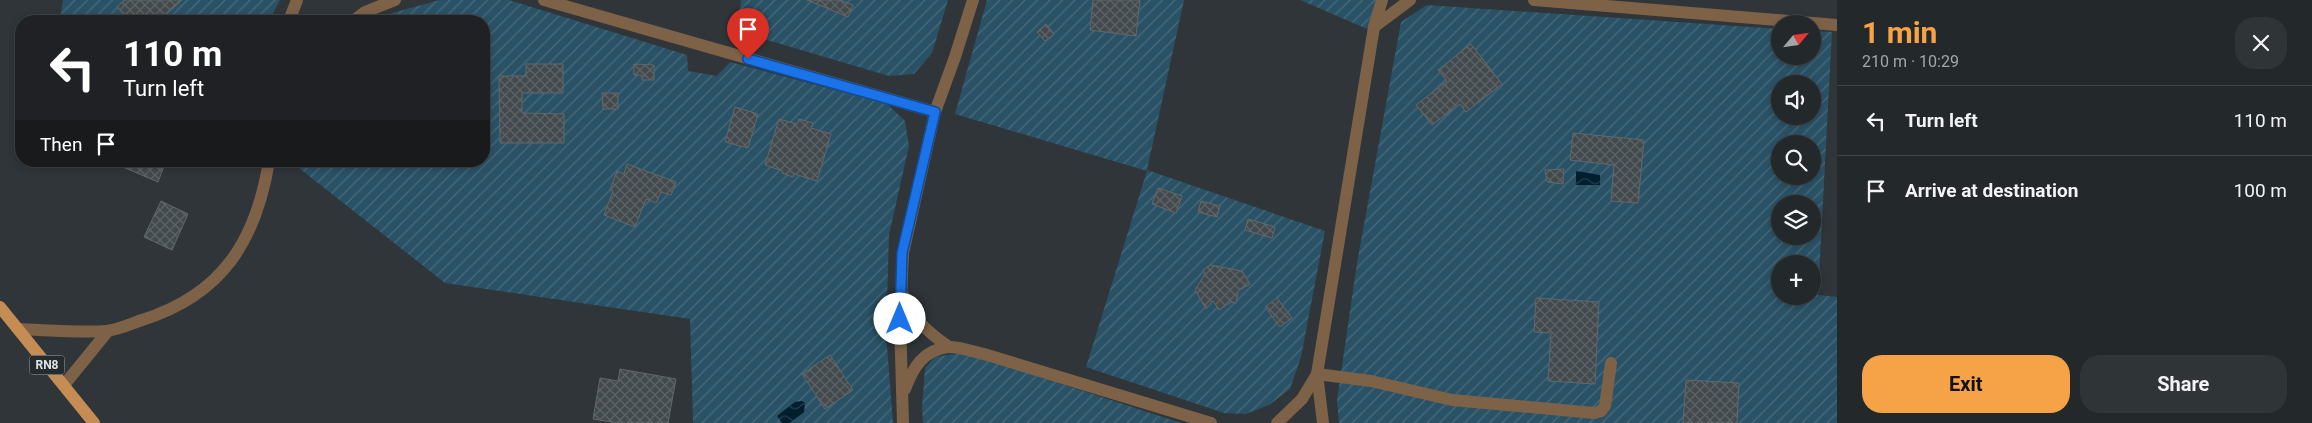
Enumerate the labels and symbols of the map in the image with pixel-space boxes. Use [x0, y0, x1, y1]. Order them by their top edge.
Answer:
pin [727, 8, 769, 59]
north arrow [1771, 15, 1821, 65]
position arrow [873, 292, 925, 344]
road number: RN8 [30, 356, 64, 374]

